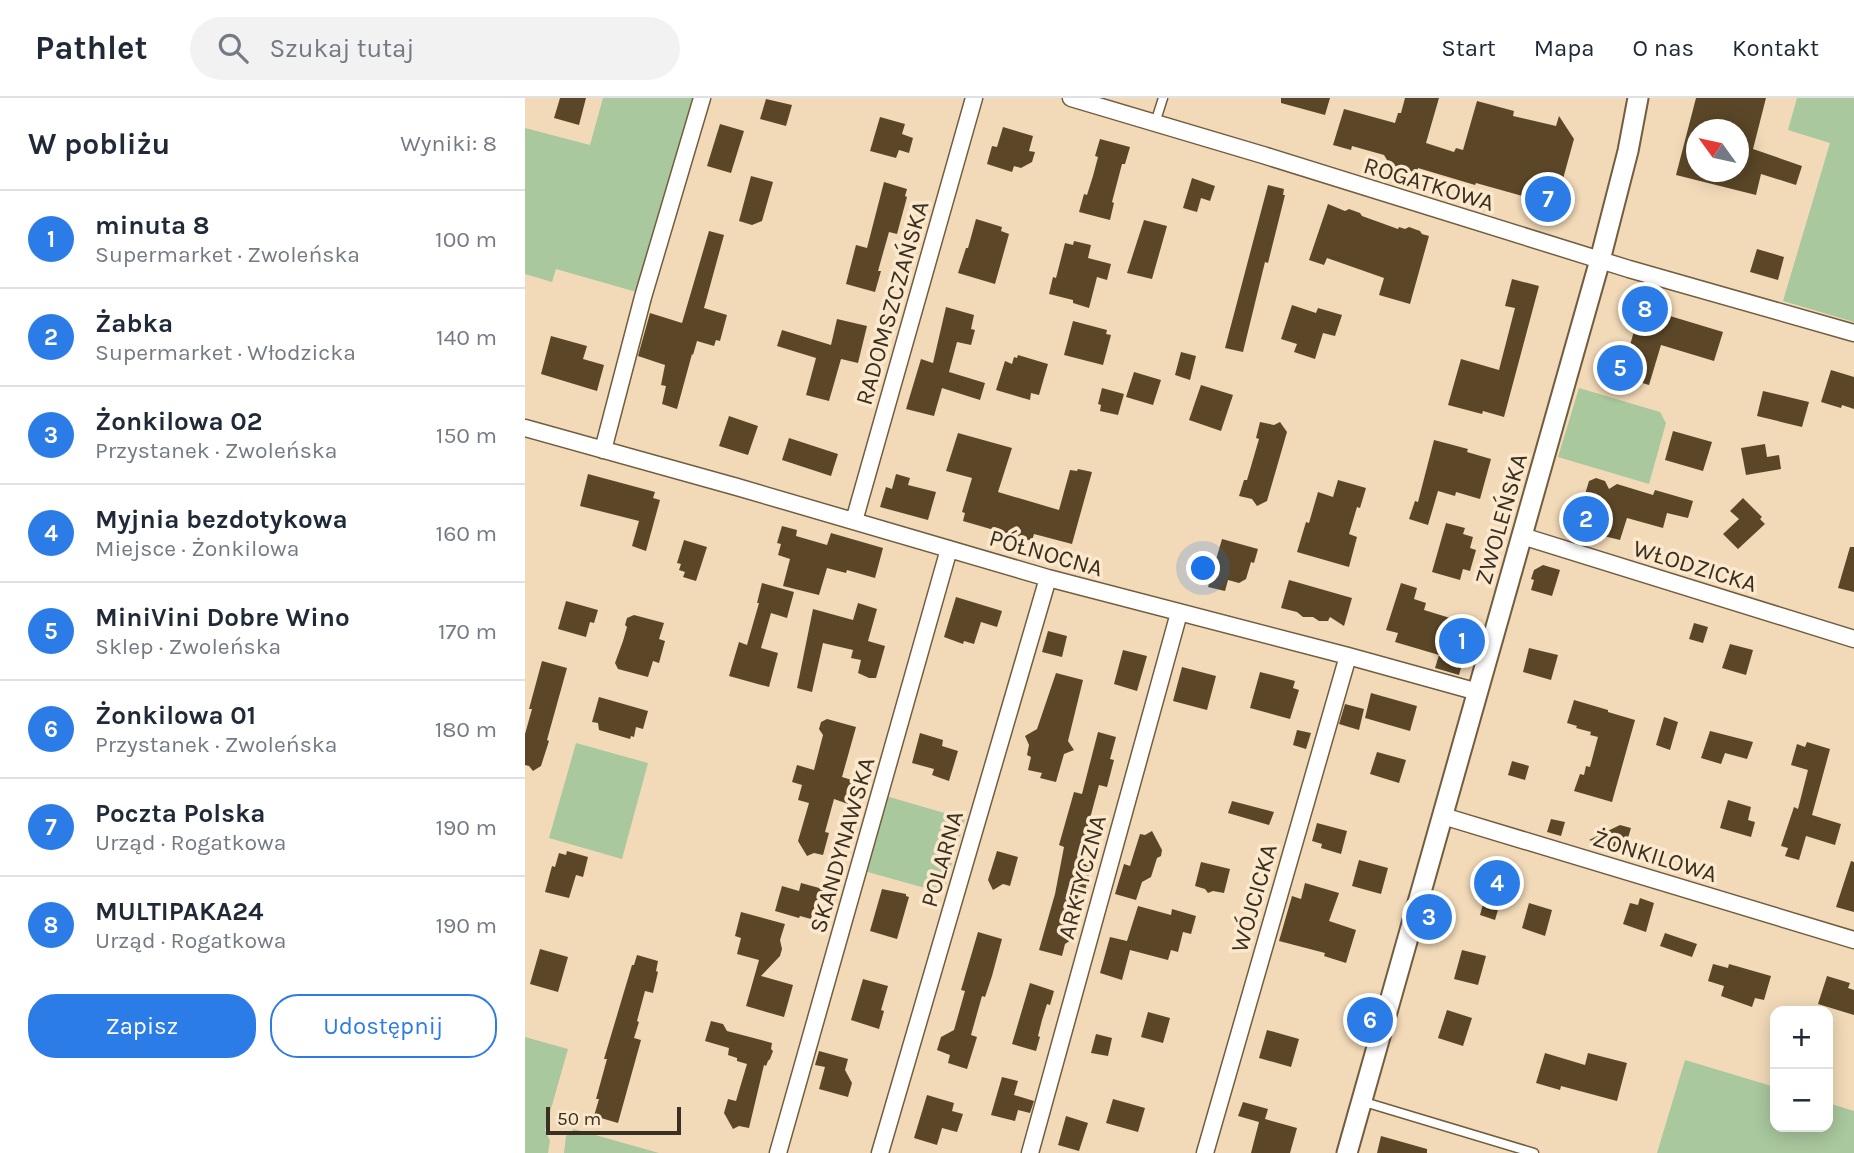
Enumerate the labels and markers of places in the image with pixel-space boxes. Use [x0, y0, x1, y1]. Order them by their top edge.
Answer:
pin: 7 [1525, 173, 1571, 225]
pin: 8 [1622, 283, 1668, 335]
pin: 5 [1597, 342, 1643, 394]
pin: 2 [1563, 493, 1609, 545]
pin: 1 [1439, 615, 1485, 667]
pin: 4 [1474, 857, 1520, 909]
pin: 3 [1406, 891, 1452, 943]
pin: 6 [1347, 994, 1393, 1046]

